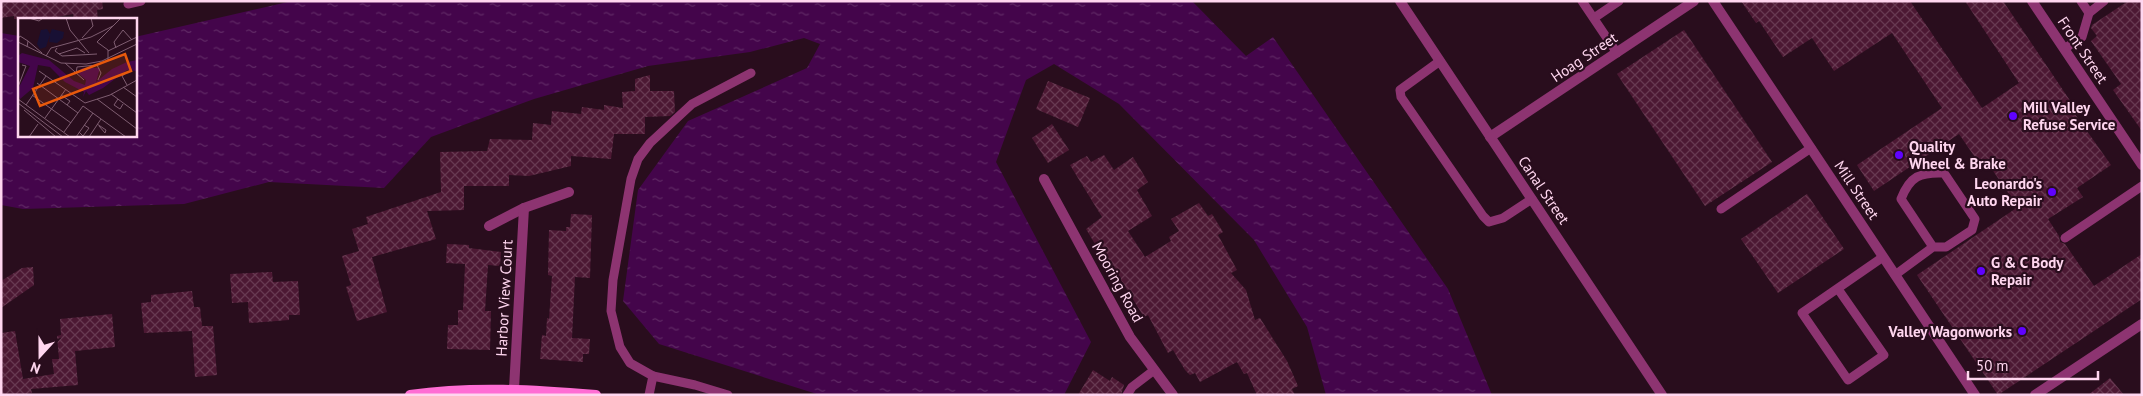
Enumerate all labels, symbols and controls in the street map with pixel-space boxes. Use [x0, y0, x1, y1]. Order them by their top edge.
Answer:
street label: Front Street [2054, 13, 2112, 87]
inset map [18, 18, 136, 136]
street label: Hoag Street [1547, 28, 1621, 86]
place label: Mill Valley Refuse Service [2023, 98, 2116, 134]
marker: Mill Valley Refuse Service [2007, 110, 2019, 122]
place label: Quality Wheel & Brake [1909, 137, 2006, 173]
marker: Quality Wheel & Brake [1893, 149, 1905, 161]
street label: Canal Street [1514, 152, 1574, 228]
street label: Mill Street [1830, 157, 1884, 223]
place label: Leonardo's Auto Repair [1967, 174, 2043, 210]
marker: Leonardo's Auto Repair [2046, 186, 2058, 198]
street label: Mooring Road [1088, 238, 1148, 326]
street label: Harbor View Court [491, 239, 517, 357]
place label: G & C Body Repair [1991, 253, 2064, 289]
marker: G & C Body Repair [1975, 265, 1987, 277]
place label: Valley Wagonworks [1887, 322, 2012, 341]
marker: Valley Wagonworks [2016, 325, 2028, 337]
north arrow [15, 331, 65, 381]
scale bar [1968, 348, 2098, 380]
text: 50 m [1976, 356, 2009, 375]
text: N [28, 358, 43, 378]

